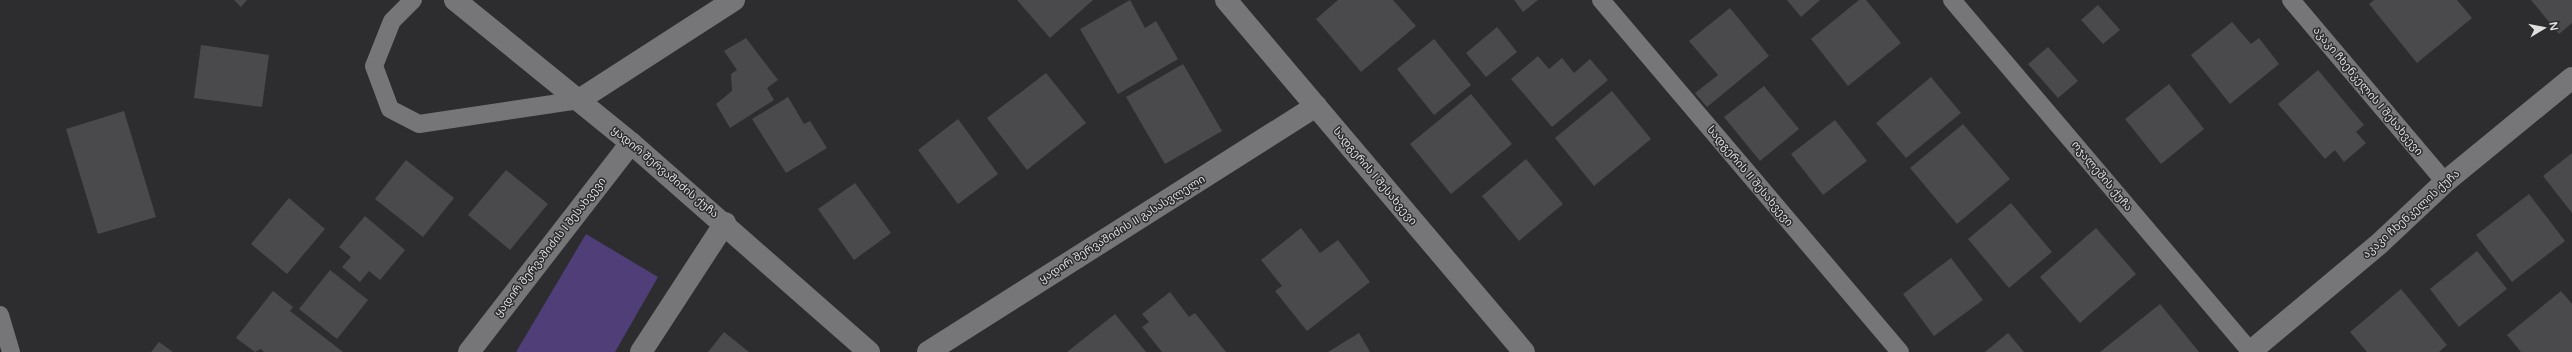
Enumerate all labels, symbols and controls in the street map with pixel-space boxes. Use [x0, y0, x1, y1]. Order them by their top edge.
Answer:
north arrow [2524, 8, 2564, 48]
text: N [2546, 21, 2561, 32]
street label: აკაკი ჩხენკელის I შესახვევი [2310, 24, 2426, 158]
street label: სადგერის II შესახვევი [1704, 123, 1796, 229]
street label: ყადირ შერვაშიძის ქუჩა [609, 124, 721, 220]
street label: სადგერის I შესახვევი [1330, 125, 1420, 227]
street label: ოჯალეშის ქუჩა [2069, 138, 2135, 214]
street label: აკაკი ჩხენკელის ქუჩა [2360, 167, 2462, 261]
street label: ყადირ შერვაშიძის II გასასვლელი [1037, 172, 1207, 286]
street label: ყადირ შერვაშიძის I შესახვევი [492, 175, 608, 319]

